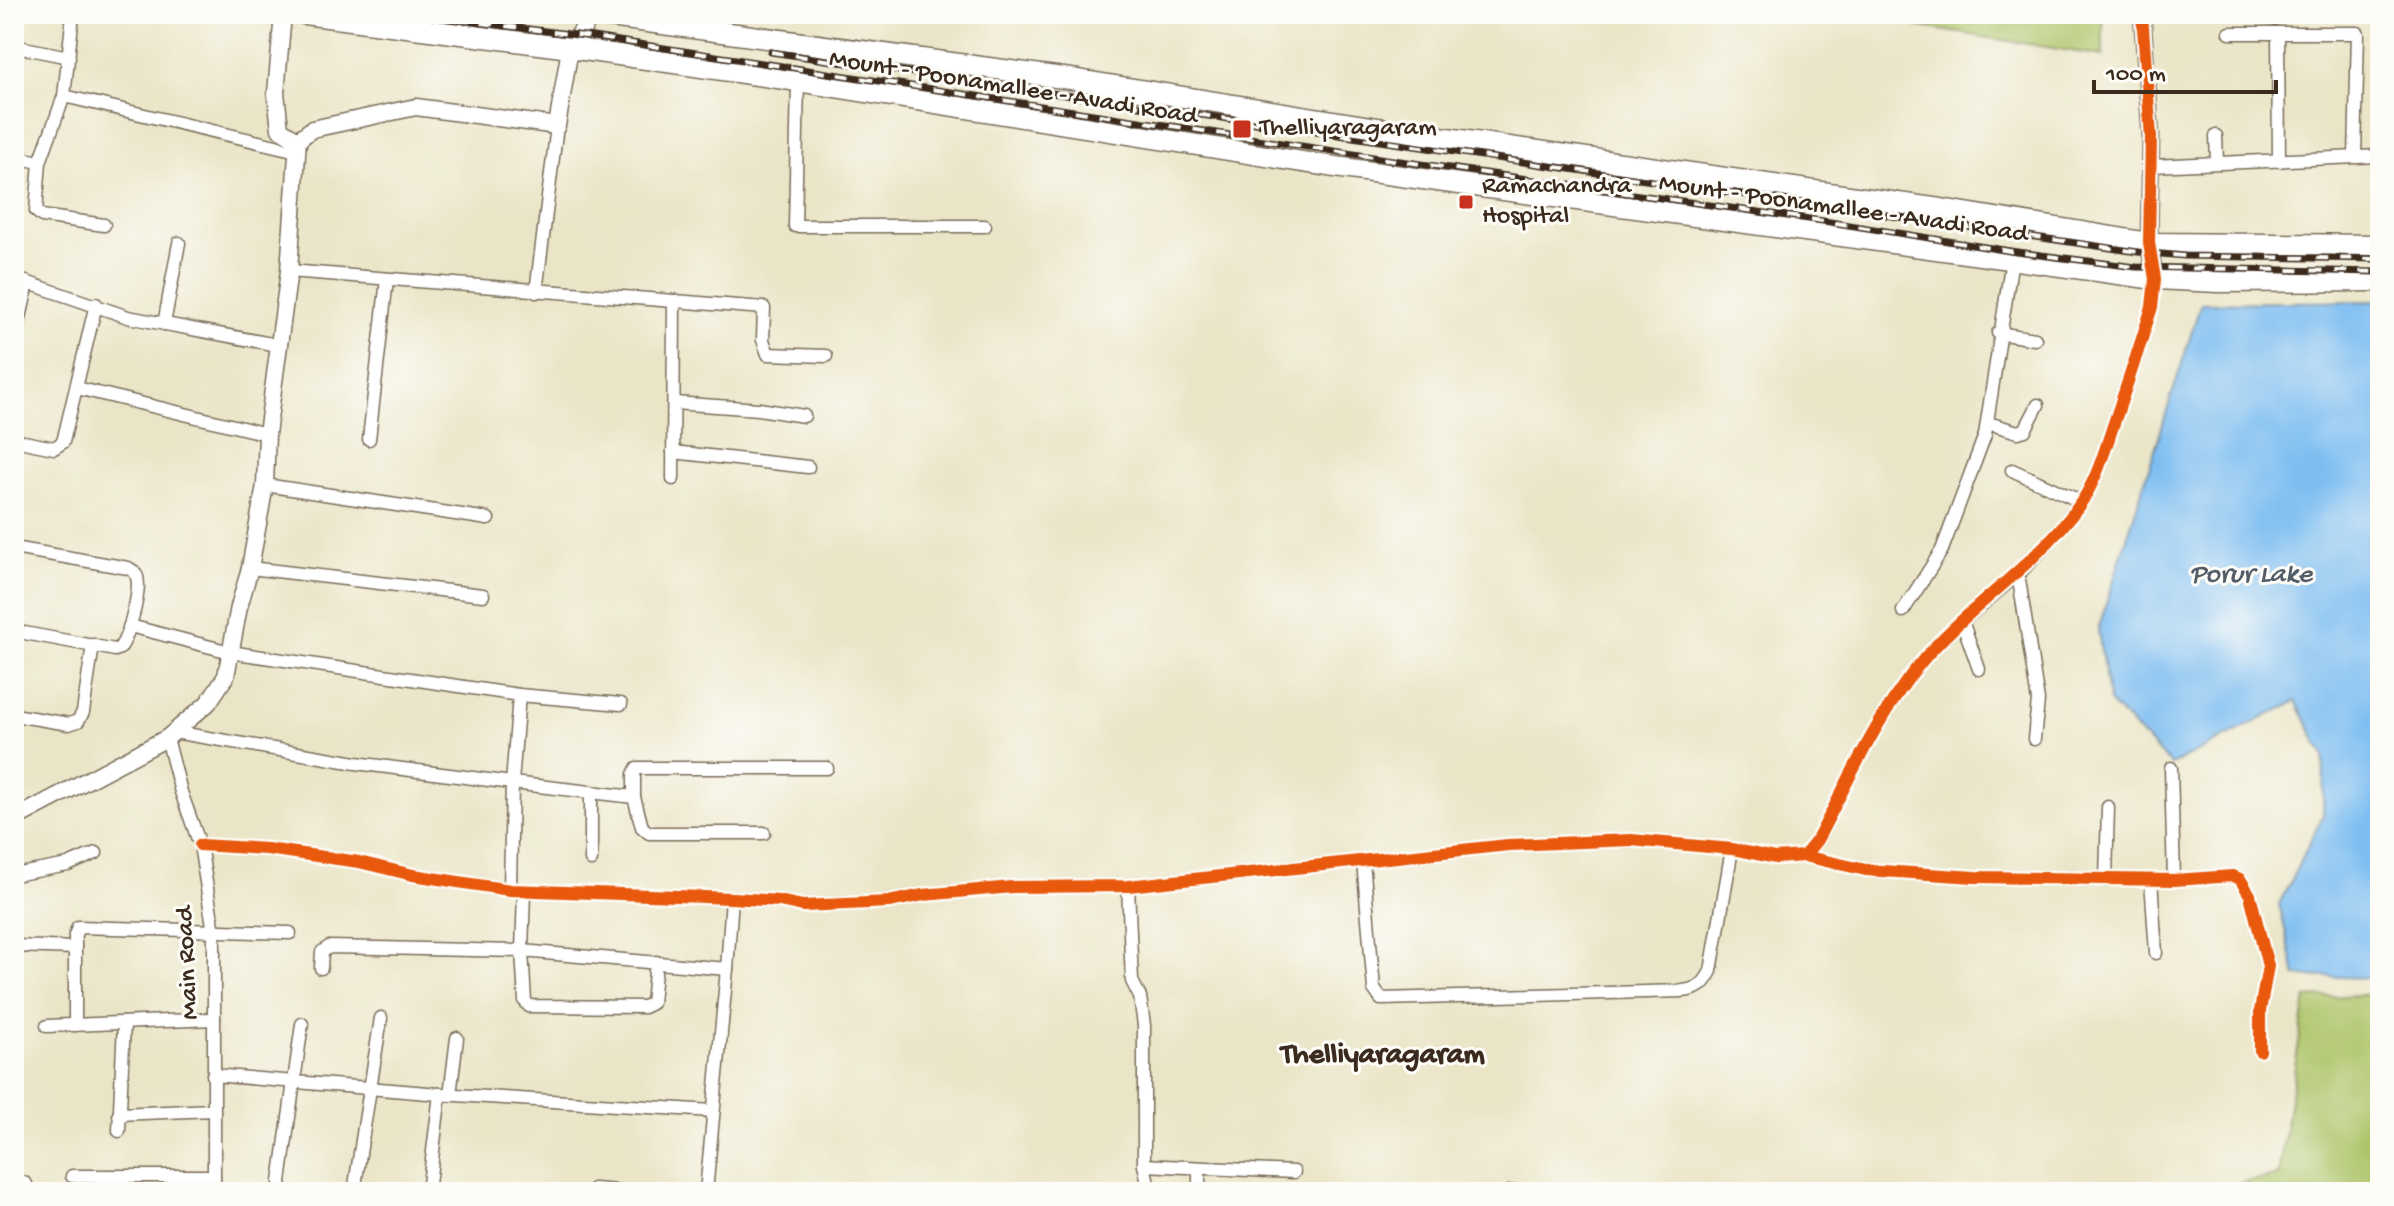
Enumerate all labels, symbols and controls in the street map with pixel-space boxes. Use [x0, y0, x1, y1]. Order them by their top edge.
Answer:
scale bar [2094, 44, 2276, 94]
street label: Mount - Poonamallee - Avadi Road [827, 45, 1201, 134]
text: 100 m [2105, 61, 2166, 90]
place label: Thelliyaragaram [1258, 114, 1437, 145]
marker: Thelliyaragaram [1231, 118, 1253, 140]
street label: Mount - Poonamallee - Avadi Road [1657, 169, 2031, 251]
place label: Ramachandra Hospital [1482, 172, 1633, 233]
marker: Ramachandra Hospital [1457, 193, 1475, 211]
water label: Porur Lake [2190, 559, 2314, 592]
street label: Main Road [170, 904, 207, 1020]
district label: Thelliyaragaram [1279, 1039, 1486, 1074]

